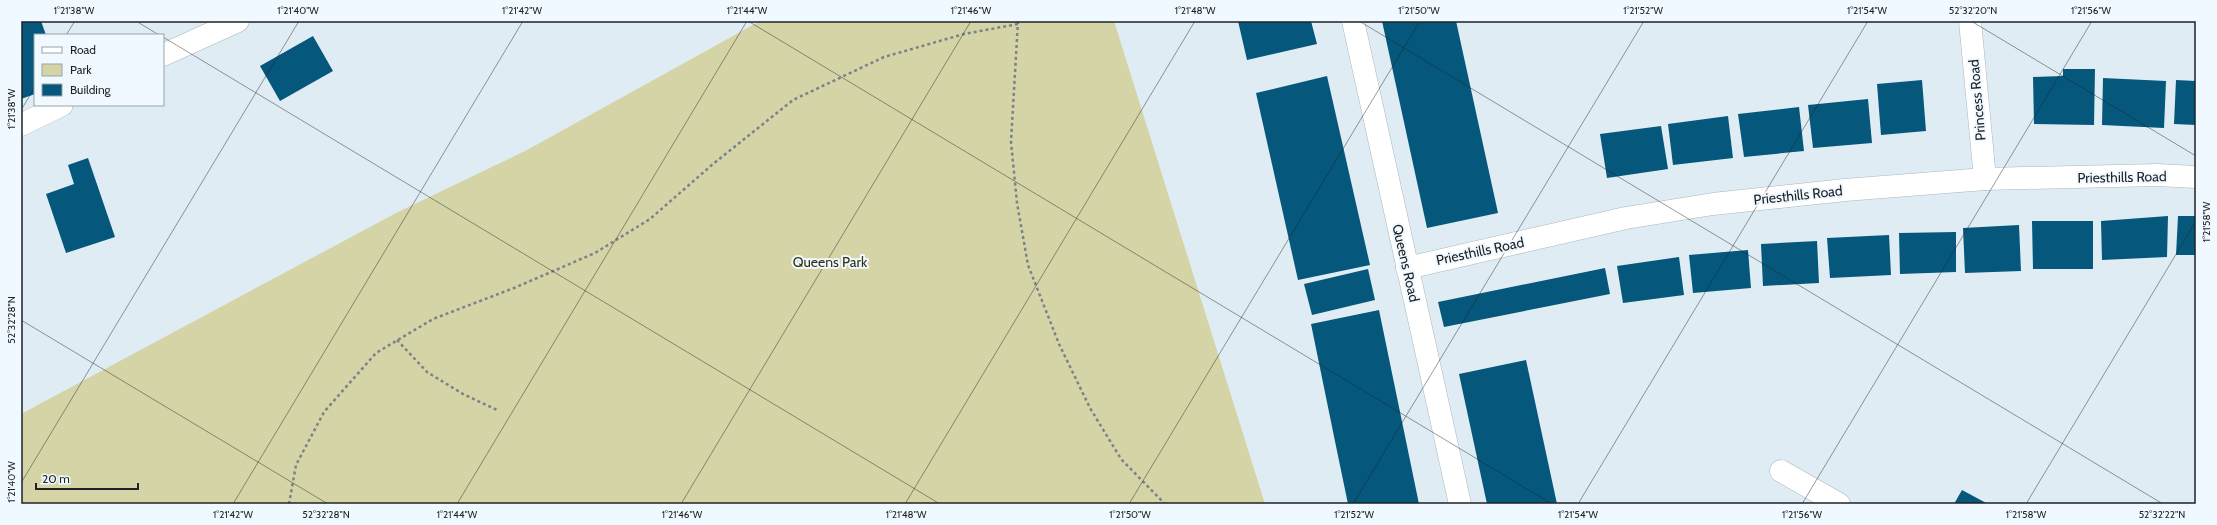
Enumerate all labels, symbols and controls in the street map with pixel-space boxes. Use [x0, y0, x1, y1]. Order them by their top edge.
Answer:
text: 1°21'38"W [54, 4, 95, 17]
text: 1°21'40"W [277, 4, 319, 17]
text: 1°21'42"W [502, 4, 542, 17]
text: 1°21'44"W [727, 4, 768, 17]
text: 1°21'46"W [951, 4, 992, 17]
text: 1°21'48"W [1175, 4, 1216, 17]
text: 1°21'50"W [1398, 4, 1440, 17]
text: 1°21'52"W [1623, 4, 1663, 17]
text: 1°21'54"W [1847, 4, 1888, 17]
text: 52°32'20"N [1949, 4, 1997, 17]
text: 1°21'56"W [2071, 4, 2112, 17]
legend [34, 34, 164, 106]
text: Road [70, 42, 96, 57]
street label: Princess Road [1964, 59, 1990, 141]
text: Park [70, 62, 92, 77]
text: Building [70, 82, 112, 97]
text: 1°21'38"W [5, 88, 18, 129]
street label: Priesthills Road [2077, 167, 2167, 187]
street label: Priesthills Road [1753, 181, 1843, 209]
text: 1°21'58"W [2200, 201, 2213, 242]
street label: Queens Road [1388, 222, 1424, 304]
street label: Priesthills Road [1434, 233, 1526, 269]
park label: Queens Park [793, 253, 868, 271]
text: 52°32'28"N [5, 296, 18, 344]
text: 1°21'40"W [5, 461, 18, 503]
scale bar [36, 465, 138, 491]
text: 20 m [42, 471, 70, 486]
text: 1°21'42"W [213, 508, 253, 521]
text: 52°32'28"N [302, 508, 350, 521]
text: 1°21'44"W [437, 508, 478, 521]
text: 1°21'46"W [662, 508, 703, 521]
text: 1°21'48"W [886, 508, 927, 521]
text: 1°21'50"W [1109, 508, 1151, 521]
text: 1°21'52"W [1334, 508, 1374, 521]
text: 1°21'54"W [1558, 508, 1599, 521]
text: 1°21'56"W [1782, 508, 1823, 521]
text: 1°21'58"W [2006, 508, 2047, 521]
text: 52°32'22"N [2139, 508, 2185, 521]

